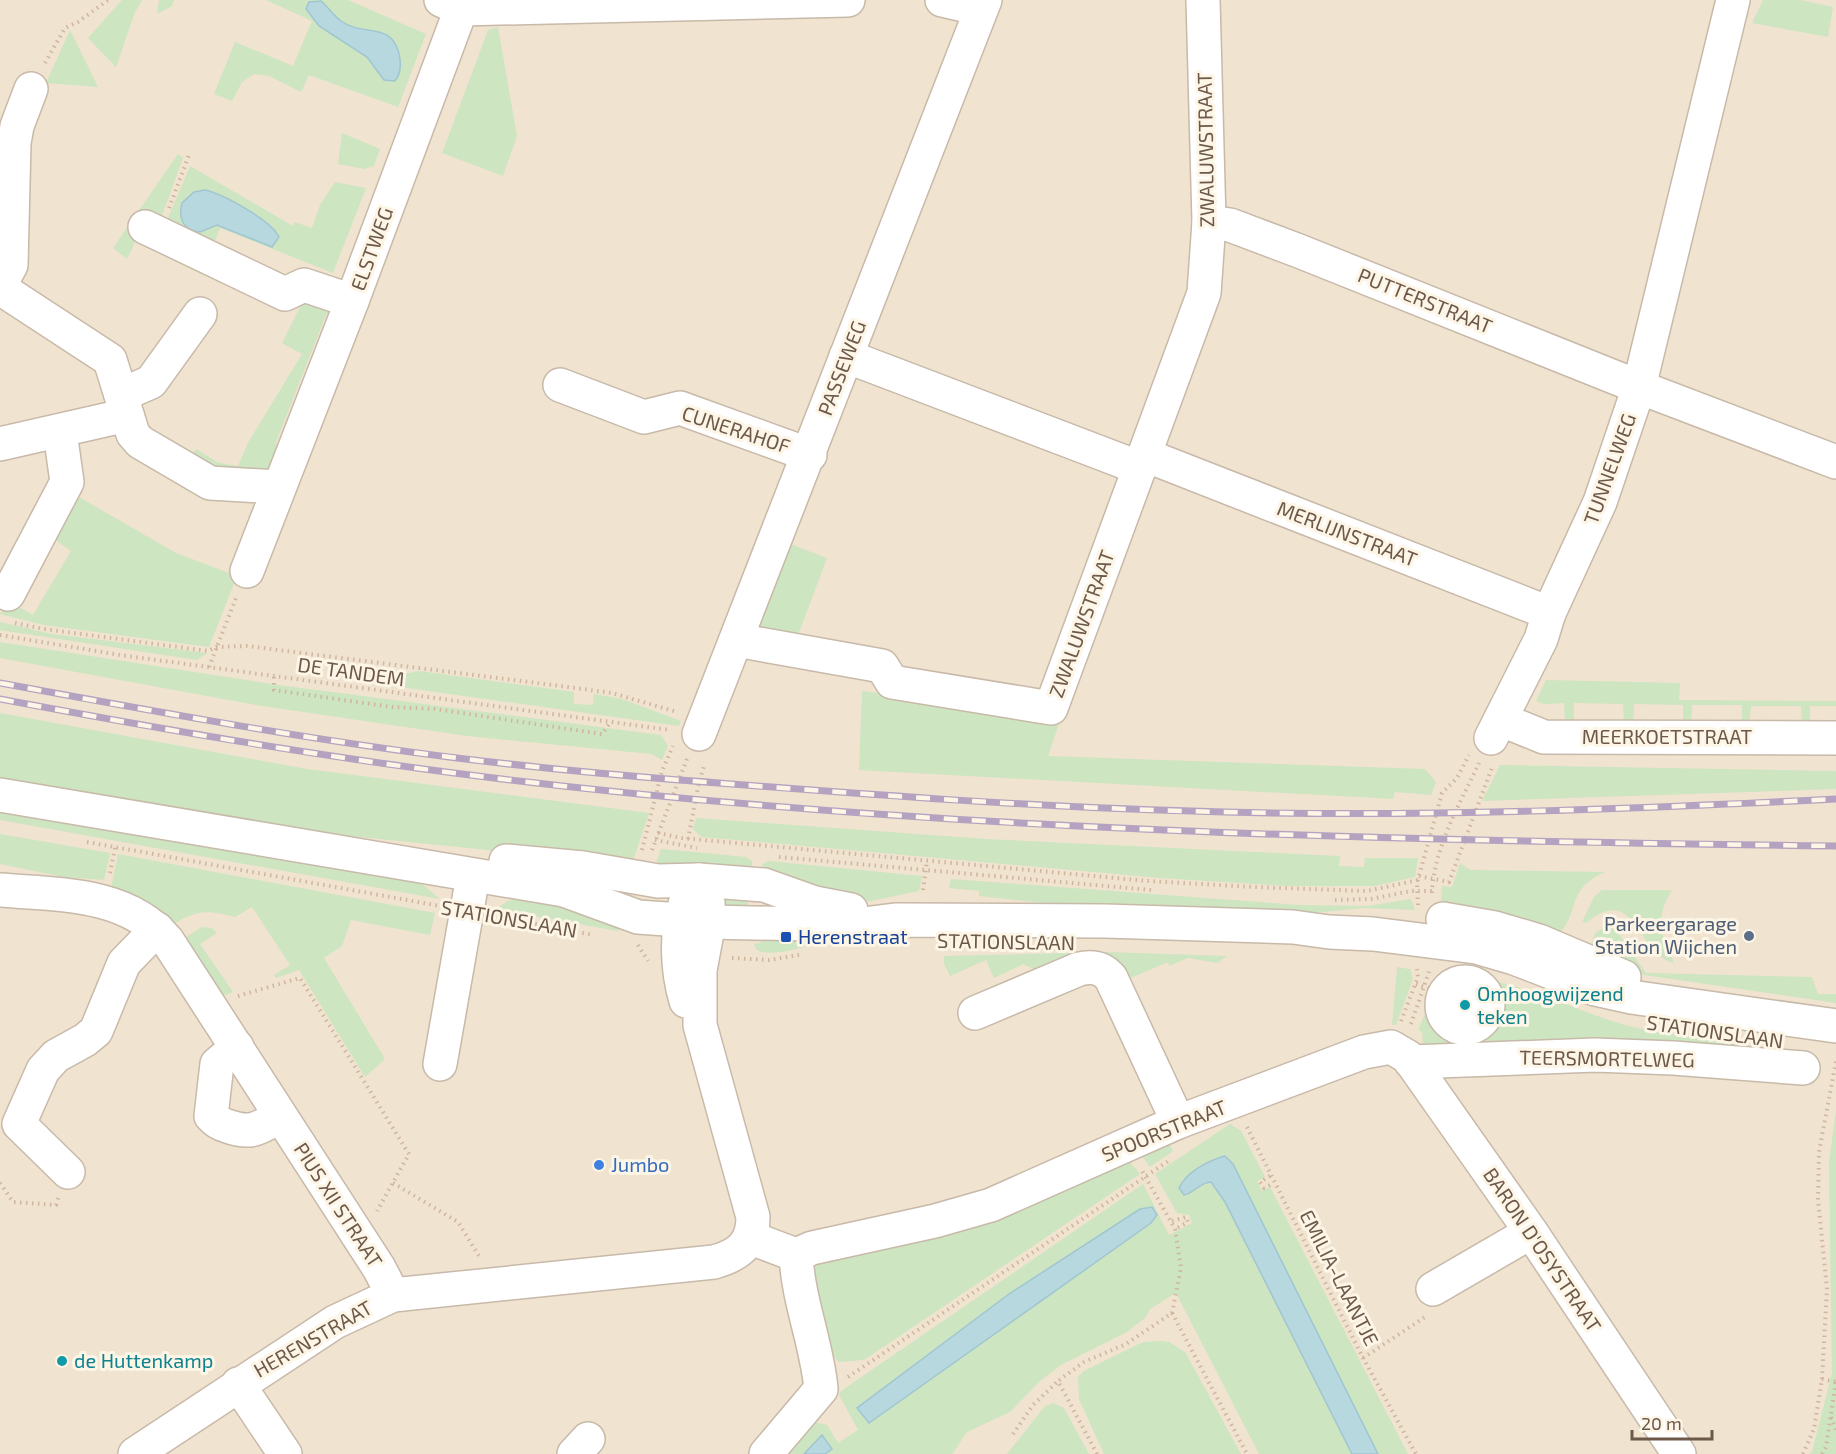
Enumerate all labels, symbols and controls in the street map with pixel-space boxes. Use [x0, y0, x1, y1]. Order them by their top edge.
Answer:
street label: ZWALUWSTRAAT [1192, 72, 1218, 228]
street label: ELSTWEG [345, 204, 397, 294]
street label: PUTTERSTRAAT [1355, 262, 1496, 338]
street label: PASSEWEG [812, 317, 870, 419]
street label: CUNERAHOF [679, 400, 794, 458]
street label: TUNNELWEG [1578, 410, 1640, 527]
street label: MERLIJNSTRAAT [1274, 495, 1421, 571]
street label: ZWALUWSTRAAT [1043, 546, 1119, 701]
street label: DE TANDEM [296, 652, 406, 690]
street label: MEERKOETSTRAAT [1582, 724, 1753, 748]
street label: STATIONSLAAN [439, 894, 579, 942]
place label: Parkeergarage Station Wijchen [1595, 911, 1737, 958]
place label: Herenstraat [798, 924, 908, 948]
street label: STATIONSLAAN [937, 928, 1075, 954]
marker: Parkeergarage Station Wijchen [1742, 929, 1756, 943]
marker: Herenstraat [779, 930, 793, 944]
place label: Omhoogwijzend teken [1477, 981, 1624, 1028]
marker: Omhoogwijzend teken [1458, 998, 1472, 1012]
street label: STATIONSLAAN [1645, 1010, 1785, 1052]
street label: TEERSMORTELWEG [1519, 1044, 1695, 1072]
street label: SPOORSTRAAT [1098, 1094, 1230, 1166]
street label: PIUS XII STRAAT [290, 1138, 388, 1272]
place label: Jumbo [611, 1152, 669, 1176]
marker: Jumbo [592, 1158, 606, 1172]
street label: BARON D'OSYSTRAAT [1479, 1163, 1607, 1336]
street label: EMILIA-LAANTJE [1295, 1206, 1384, 1349]
street label: HERENSTRAAT [249, 1294, 376, 1382]
place label: de Huttenkamp [74, 1348, 213, 1372]
marker: de Huttenkamp [55, 1354, 69, 1368]
scale bar [1632, 1403, 1712, 1441]
text: 20 m [1641, 1412, 1682, 1434]

